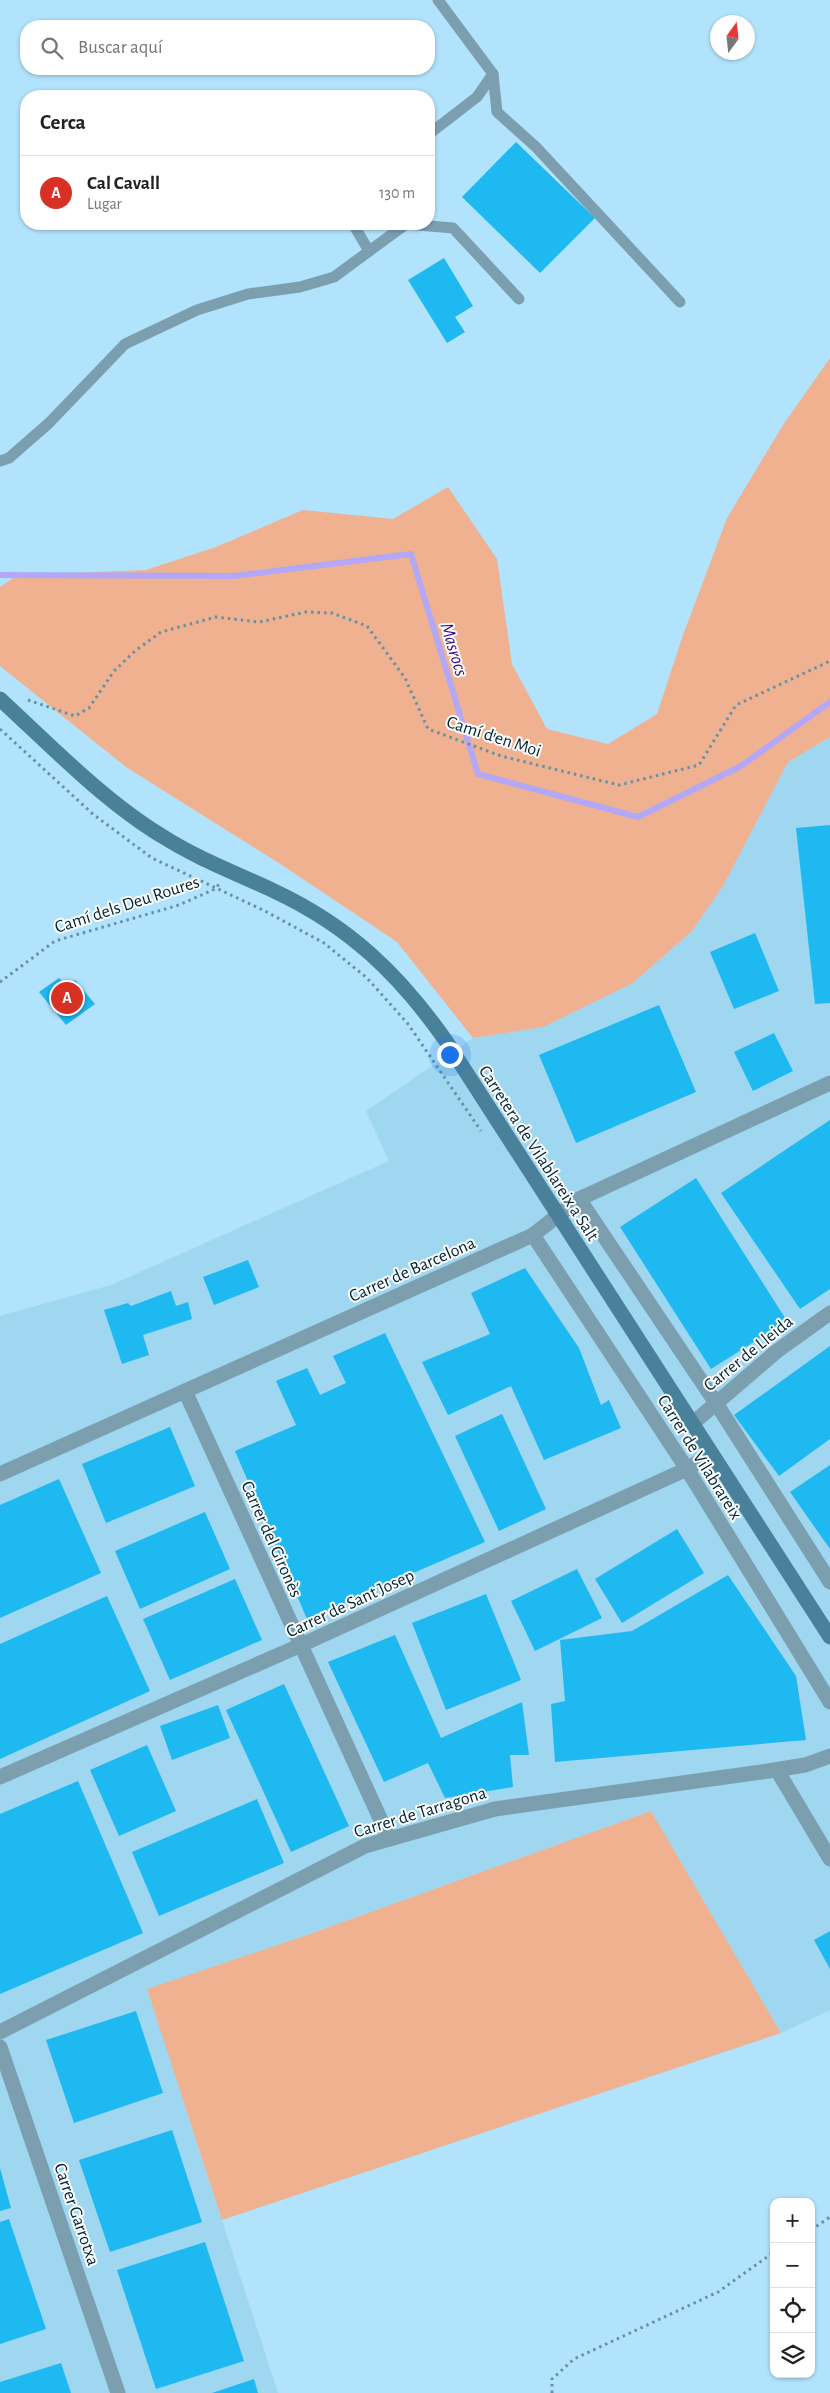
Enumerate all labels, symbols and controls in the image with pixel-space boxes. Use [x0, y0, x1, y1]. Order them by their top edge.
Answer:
north arrow [710, 15, 755, 60]
search box [20, 20, 435, 75]
icon: search [38, 34, 66, 62]
text: Buscar aquí [78, 38, 163, 57]
text: Cerca [40, 112, 86, 133]
text: Cal Cavall [87, 174, 160, 193]
text: A [51, 185, 61, 201]
text: 130 m [379, 185, 415, 201]
text: Lugar [87, 196, 122, 212]
water label: Masrocs [436, 621, 471, 678]
street label: Camí d'en Moi [444, 713, 543, 761]
street label: Camí dels Deu Roures [53, 873, 202, 937]
pin: A [51, 979, 83, 1017]
your location [437, 1042, 463, 1068]
street label: Carretera de Vilablareix a Salt [475, 1063, 602, 1245]
street label: Carrer de Barcelona [346, 1234, 478, 1306]
street label: Carrer de Lleida [701, 1312, 797, 1395]
street label: Carrer de Vilabrareix [654, 1392, 745, 1523]
street label: Carrer del Gironès [237, 1479, 305, 1600]
street label: Carrer de Sant Josep [284, 1566, 417, 1641]
street label: Carrer de Tarragona [352, 1784, 489, 1842]
street label: Carrer Garrotxa [50, 2161, 102, 2268]
map controls [770, 2198, 815, 2378]
button: + [770, 2198, 815, 2243]
button: − [770, 2243, 815, 2288]
button: locate [770, 2288, 815, 2333]
button: layers [770, 2333, 815, 2378]

